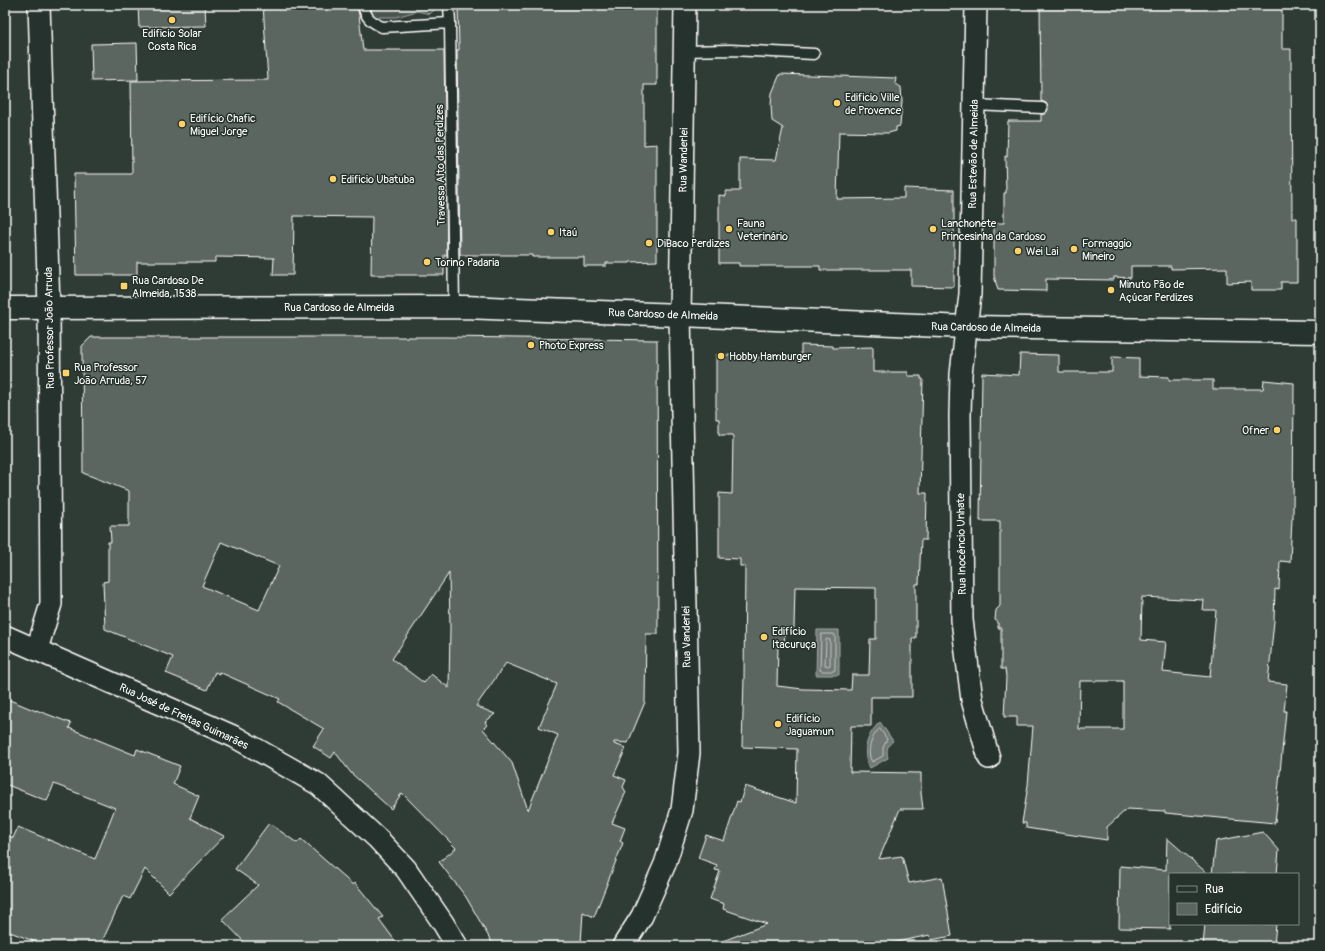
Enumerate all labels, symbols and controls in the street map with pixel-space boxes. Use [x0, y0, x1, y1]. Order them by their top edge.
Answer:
marker: Edificio Solar Costa Rica [167, 15, 177, 25]
place label: Edificio Solar Costa Rica [142, 27, 202, 53]
place label: Edificio Ville de Provence [845, 91, 902, 117]
marker: Edificio Ville de Provence [832, 98, 842, 108]
street label: Rua Estevão de Almeida [966, 99, 981, 209]
street label: Travessa Alto das Perdizes [433, 104, 448, 226]
place label: Edifício Chafic Miguel Jorge [190, 112, 256, 138]
marker: Edifício Chafic Miguel Jorge [177, 119, 187, 129]
street label: Rua Wanderlei [676, 128, 691, 192]
place label: Edificio Ubatuba [341, 173, 414, 186]
marker: Edificio Ubatuba [328, 174, 338, 184]
place label: Fauna Veterinário [737, 217, 788, 243]
place label: Lanchonete Princesinha da Cardoso [941, 217, 1046, 243]
marker: Fauna Veterinário [724, 224, 734, 234]
marker: Lanchonete Princesinha da Cardoso [928, 224, 938, 234]
place label: Itaú [559, 226, 577, 239]
marker: Itaú [546, 227, 556, 237]
place label: DiBaco Perdizes [657, 237, 730, 250]
place label: Formaggio Mineiro [1082, 237, 1132, 263]
marker: DiBaco Perdizes [644, 238, 654, 248]
marker: Formaggio Mineiro [1069, 244, 1079, 254]
place label: Wei Lai [1026, 245, 1058, 258]
marker: Wei Lai [1013, 246, 1023, 256]
place label: Torino Padaria [435, 256, 499, 269]
marker: Torino Padaria [422, 257, 432, 267]
street label: Rua Professor João Arruda [42, 267, 57, 389]
place label: Rua Cardoso De Almeida, 1538 [132, 274, 204, 300]
place label: Minuto Pão de Açúcar Perdizes [1119, 278, 1193, 304]
marker: Rua Cardoso De Almeida, 1538 [119, 281, 129, 291]
marker: Minuto Pão de Açúcar Perdizes [1106, 285, 1116, 295]
street label: Rua Cardoso de Almeida [284, 301, 394, 314]
street label: Rua Cardoso de Almeida [608, 306, 718, 323]
street label: Rua Cardoso de Almeida [931, 320, 1041, 335]
place label: Photo Express [539, 339, 604, 352]
marker: Photo Express [526, 340, 536, 350]
place label: Hobby Hamburger [729, 350, 811, 363]
marker: Hobby Hamburger [716, 351, 726, 361]
place label: Rua Professor João Arruda, 57 [74, 361, 147, 387]
marker: Rua Professor João Arruda, 57 [61, 368, 71, 378]
place label: Ofner [1242, 424, 1269, 437]
marker: Ofner [1272, 425, 1282, 435]
street label: Rua Inocêncio Unhate [954, 492, 969, 595]
street label: Rua Vanderlei [679, 606, 694, 668]
place label: Edifício Itacuruça [772, 625, 816, 651]
marker: Edifício Itacuruça [759, 632, 769, 642]
street label: Rua José de Freitas Guimarães [117, 681, 250, 752]
place label: Edifício Jaguamun [786, 712, 834, 738]
marker: Edifício Jaguamun [773, 719, 783, 729]
legend [1169, 873, 1299, 925]
text: Rua [1205, 882, 1224, 897]
text: Edifício [1205, 902, 1243, 917]

